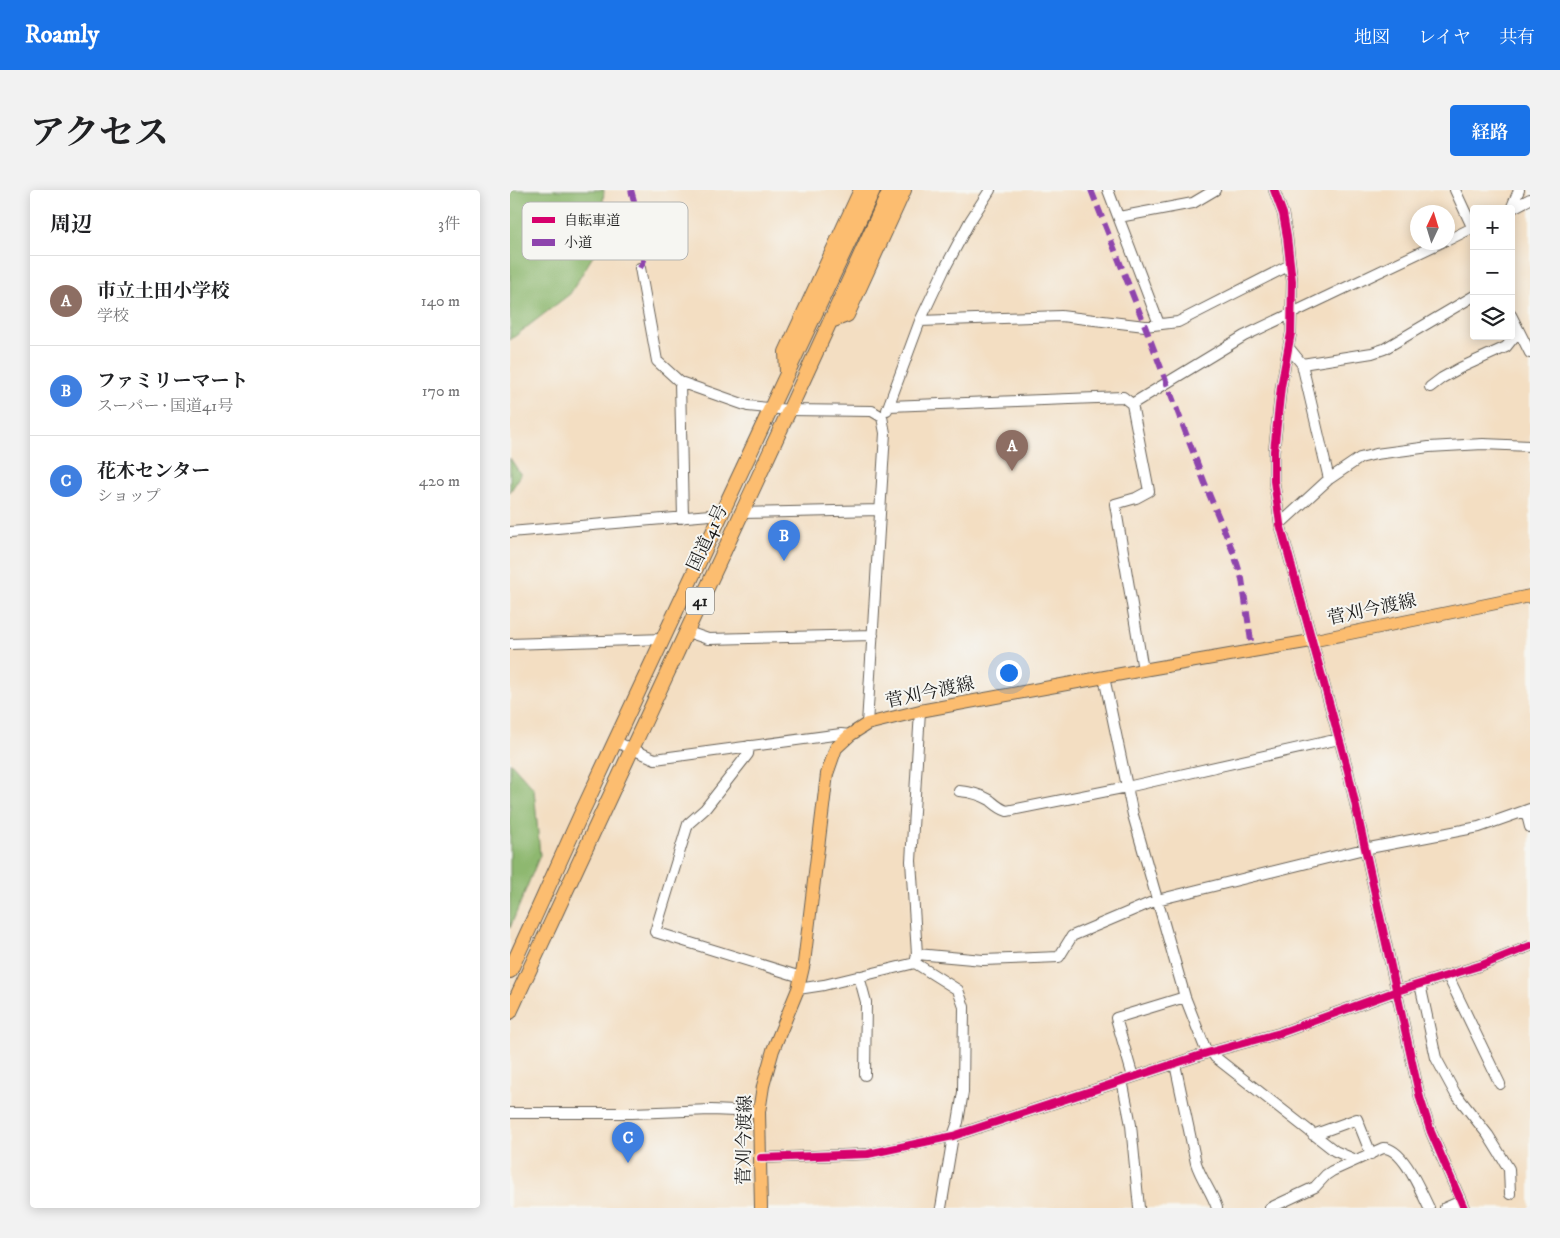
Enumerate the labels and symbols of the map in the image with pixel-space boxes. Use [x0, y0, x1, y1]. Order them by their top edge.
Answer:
legend [522, 202, 688, 260]
north arrow [1410, 205, 1455, 250]
text: 自転車道 [564, 212, 620, 230]
text: 小道 [564, 234, 592, 252]
pin: A [996, 430, 1028, 471]
street label: 国道41号 [683, 501, 733, 575]
pin: B [768, 520, 800, 561]
road number: 41 [686, 588, 714, 614]
street label: 菅刈今渡線 [1326, 590, 1418, 630]
your location [996, 660, 1022, 686]
street label: 菅刈今渡線 [884, 673, 976, 713]
street label: 菅刈今渡線 [733, 1095, 757, 1185]
pin: C [612, 1122, 644, 1163]

